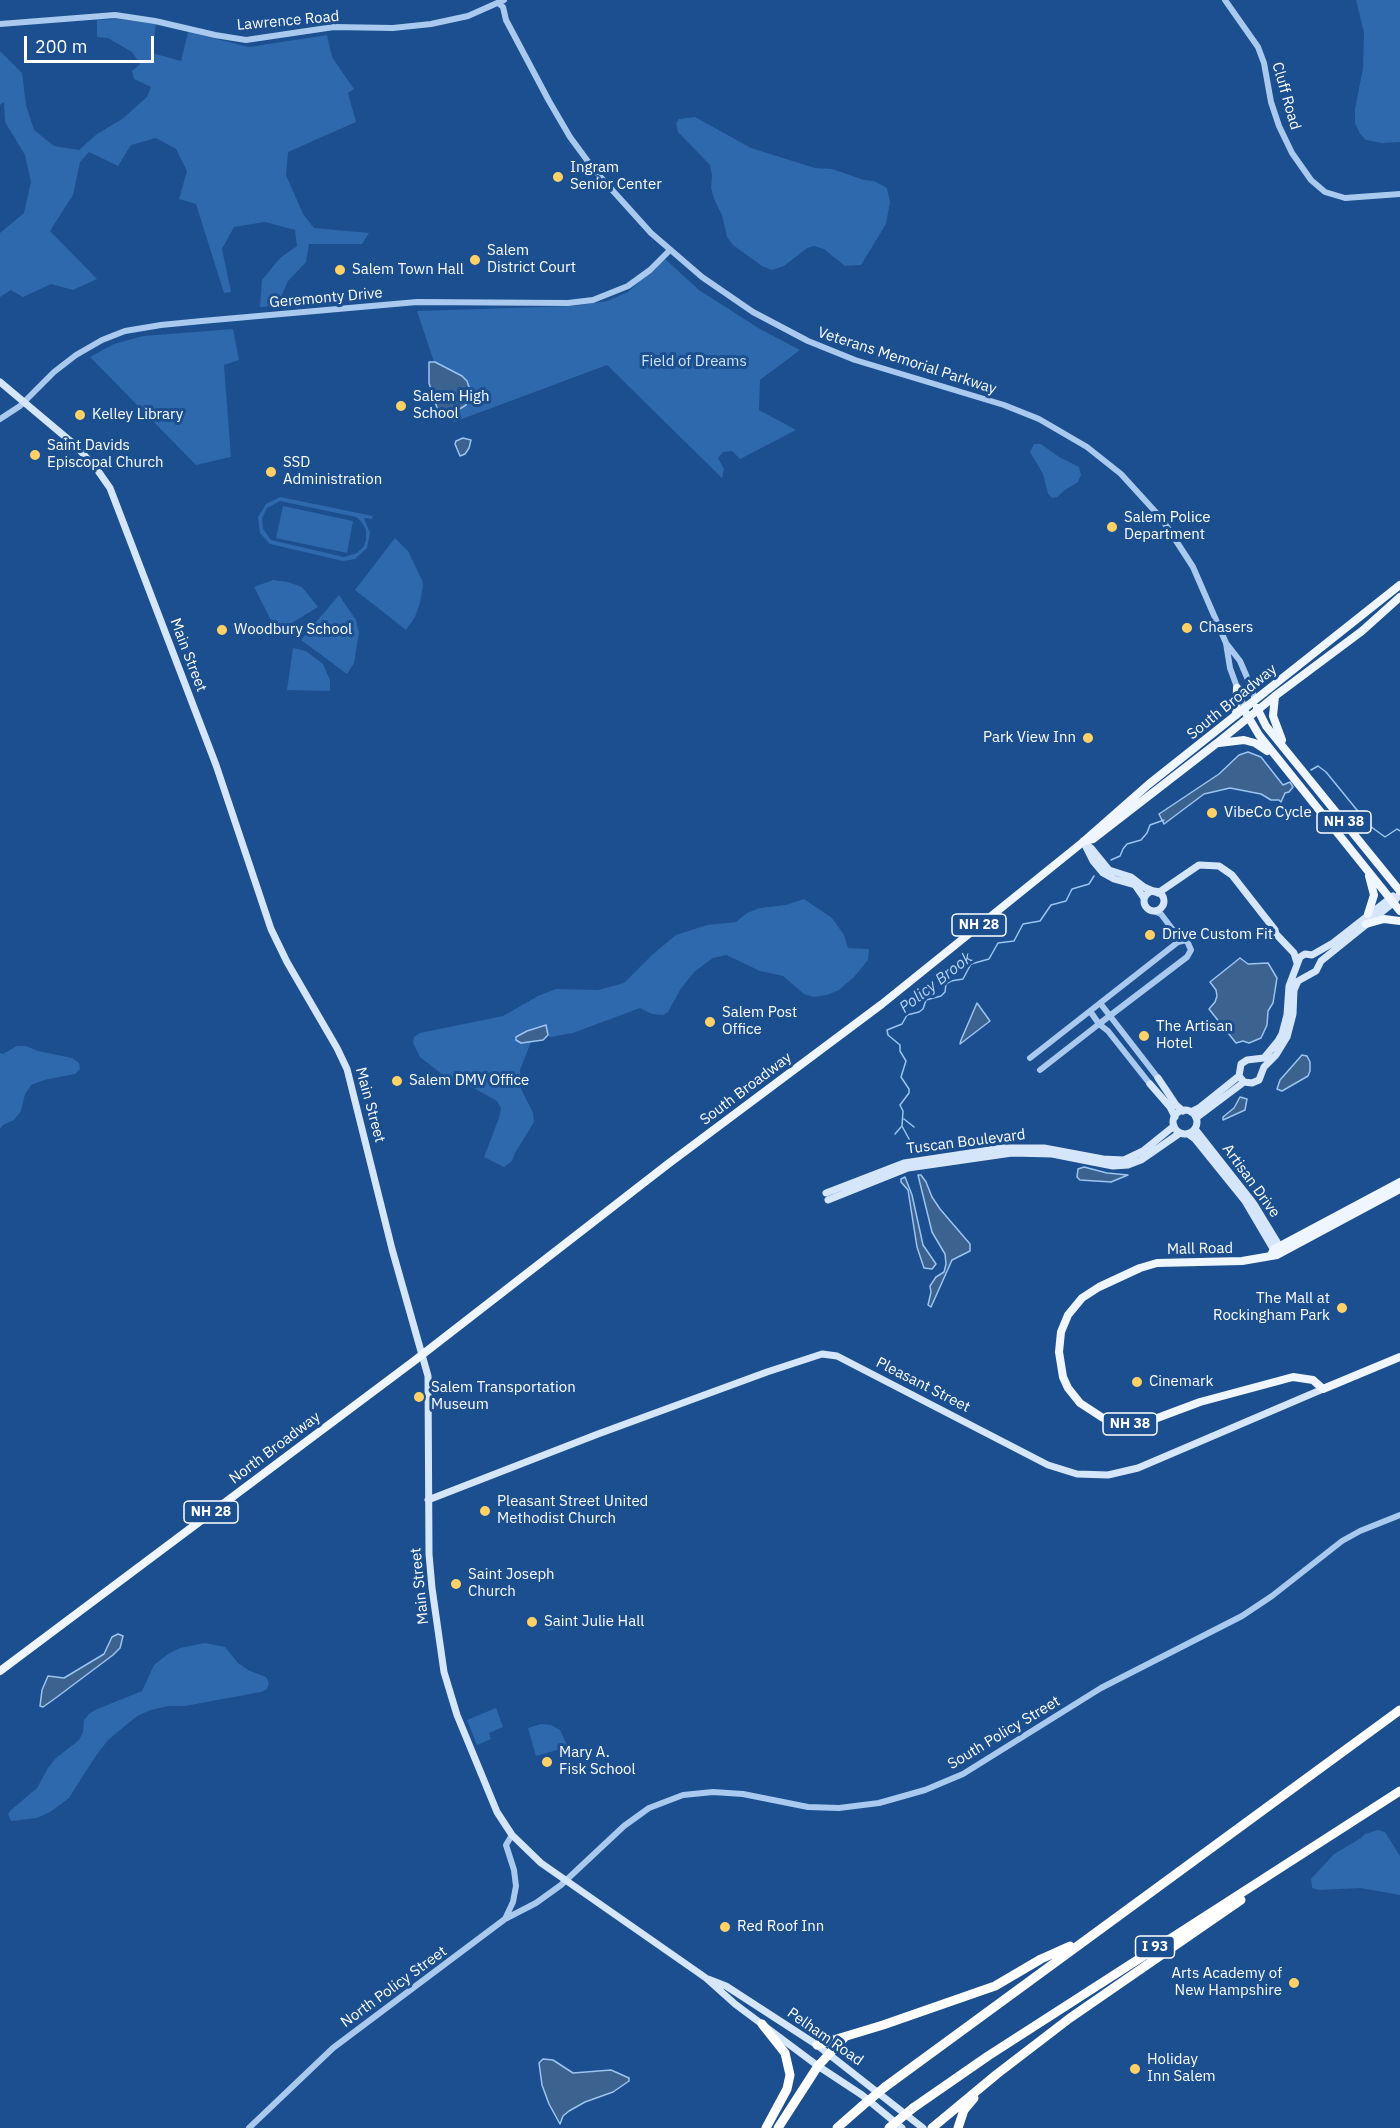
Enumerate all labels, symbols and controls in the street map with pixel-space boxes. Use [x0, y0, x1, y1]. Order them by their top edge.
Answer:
street label: Lawrence Road [236, 8, 340, 34]
scale bar [27, 24, 158, 62]
text: 200 m [35, 35, 87, 58]
street label: Cluff Road [1268, 60, 1304, 132]
place label: Ingram Senior Center [570, 159, 662, 194]
marker: Ingram Senior Center [551, 170, 565, 184]
place label: Salem District Court [487, 242, 576, 277]
marker: Salem District Court [468, 253, 482, 267]
place label: Salem Town Hall [352, 261, 464, 279]
marker: Salem Town Hall [333, 263, 347, 277]
street label: Geremonty Drive [269, 284, 383, 312]
street label: Veterans Memorial Parkway [815, 324, 999, 398]
park label: Field of Dreams [641, 353, 747, 371]
place label: Salem High School [413, 388, 489, 423]
marker: Salem High School [394, 399, 408, 413]
place label: Kelley Library [92, 406, 183, 424]
marker: Kelley Library [73, 408, 87, 422]
place label: Saint Davids Episcopal Church [47, 437, 164, 472]
marker: Saint Davids Episcopal Church [28, 448, 42, 462]
place label: SSD Administration [283, 454, 382, 489]
marker: SSD Administration [264, 465, 278, 479]
place label: Salem Police Department [1124, 509, 1210, 544]
marker: Salem Police Department [1105, 520, 1119, 534]
street label: Main Street [166, 616, 210, 694]
place label: Chasers [1199, 619, 1253, 637]
place label: Woodbury School [234, 621, 352, 639]
marker: Chasers [1180, 621, 1194, 635]
marker: Woodbury School [215, 623, 229, 637]
street label: South Broadway [1184, 660, 1280, 744]
place label: Park View Inn [983, 729, 1076, 747]
marker: Park View Inn [1081, 731, 1095, 745]
place label: VibeCo Cycle [1224, 804, 1312, 822]
marker: VibeCo Cycle [1205, 806, 1219, 820]
road number: NH 38 [1317, 811, 1371, 833]
road number: NH 28 [952, 914, 1006, 936]
place label: Drive Custom Fit [1162, 926, 1273, 944]
marker: Drive Custom Fit [1143, 928, 1157, 942]
water label: Policy Brook [896, 949, 976, 1017]
place label: Salem Post Office [722, 1004, 797, 1039]
marker: Salem Post Office [703, 1015, 717, 1029]
place label: The Artisan Hotel [1156, 1018, 1233, 1053]
marker: The Artisan Hotel [1137, 1029, 1151, 1043]
street label: South Broadway [697, 1049, 795, 1129]
street label: Main Street [351, 1065, 389, 1145]
place label: Salem DMV Office [409, 1072, 529, 1090]
marker: Salem DMV Office [390, 1074, 404, 1088]
street label: Tuscan Boulevard [906, 1126, 1026, 1158]
street label: Artisan Drive [1218, 1141, 1284, 1221]
street label: Mall Road [1167, 1239, 1233, 1259]
place label: The Mall at Rockingham Park [1213, 1290, 1330, 1325]
marker: The Mall at Rockingham Park [1335, 1301, 1349, 1315]
street label: Pleasant Street [873, 1354, 973, 1416]
place label: Cinemark [1149, 1373, 1213, 1391]
marker: Cinemark [1130, 1375, 1144, 1389]
place label: Salem Transportation Museum [431, 1379, 576, 1414]
marker: Salem Transportation Museum [412, 1390, 426, 1404]
street label: North Broadway [226, 1408, 324, 1488]
road number: NH 38 [1103, 1413, 1157, 1435]
place label: Pleasant Street United Methodist Church [497, 1493, 648, 1528]
road number: NH 28 [184, 1501, 238, 1523]
marker: Pleasant Street United Methodist Church [478, 1504, 492, 1518]
street label: Main Street [407, 1547, 433, 1625]
place label: Saint Joseph Church [468, 1566, 555, 1601]
marker: Saint Joseph Church [449, 1577, 463, 1591]
place label: Saint Julie Hall [544, 1613, 644, 1631]
marker: Saint Julie Hall [525, 1615, 539, 1629]
street label: South Policy Street [945, 1692, 1063, 1774]
place label: Mary A. Fisk School [559, 1744, 636, 1779]
marker: Mary A. Fisk School [540, 1755, 554, 1769]
place label: Red Roof Inn [737, 1918, 824, 1936]
marker: Red Roof Inn [718, 1920, 732, 1934]
road number: I 93 [1136, 1936, 1174, 1958]
street label: North Policy Street [337, 1943, 451, 2031]
place label: Arts Academy of New Hampshire [1171, 1965, 1282, 2000]
marker: Arts Academy of New Hampshire [1287, 1976, 1301, 1990]
street label: Pelham Road [783, 2004, 867, 2070]
place label: Holiday Inn Salem [1147, 2051, 1216, 2086]
marker: Holiday Inn Salem [1128, 2062, 1142, 2076]

